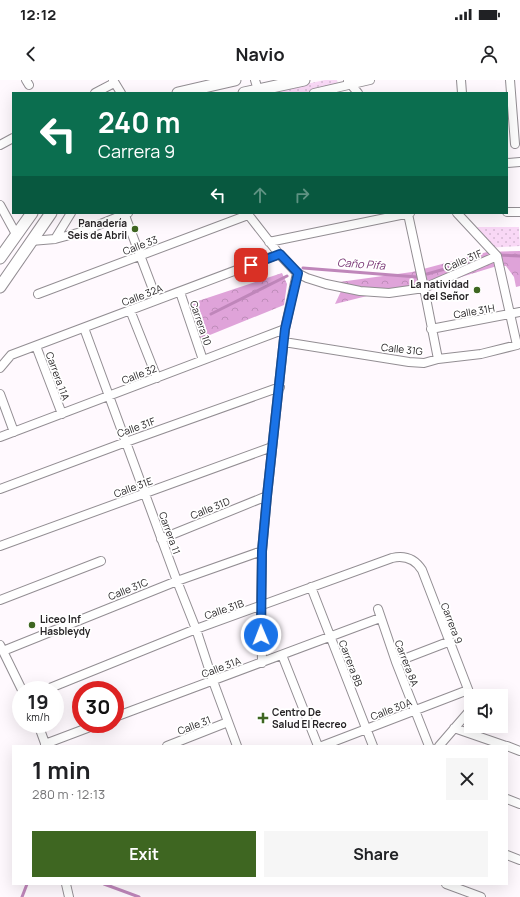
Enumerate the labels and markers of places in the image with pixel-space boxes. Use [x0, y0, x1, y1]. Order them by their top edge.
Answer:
place label: Panadería Seis de Abril [68, 216, 127, 242]
marker: Panadería Seis de Abril [130, 224, 140, 234]
pin [234, 248, 268, 282]
place label: La natividad del Señor [410, 277, 469, 303]
marker: La natividad del Señor [472, 285, 482, 295]
place label: Liceo Inf Hasbleydy [40, 612, 91, 638]
marker: Liceo Inf Hasbleydy [27, 620, 37, 630]
place label: Centro De Salud El Recreo [272, 705, 347, 731]
marker: Centro De Salud El Recreo [257, 712, 269, 724]

